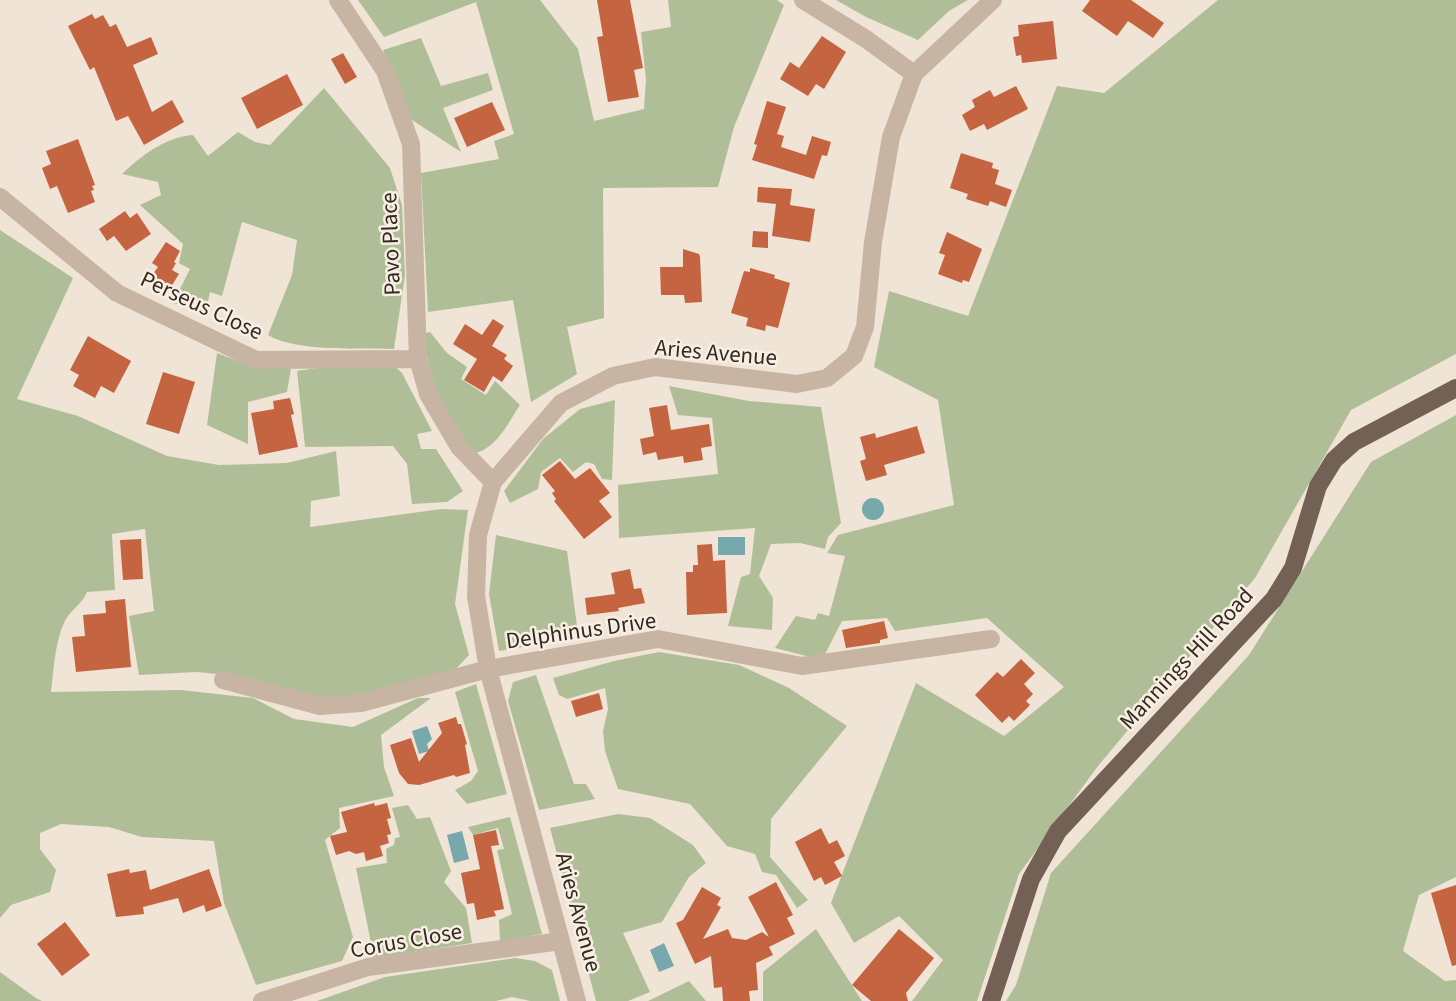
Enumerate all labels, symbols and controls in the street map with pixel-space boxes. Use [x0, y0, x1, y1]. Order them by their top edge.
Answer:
street label: Pavo Place [372, 192, 409, 296]
street label: Perseus Close [135, 263, 269, 348]
street label: Aries Avenue [653, 331, 778, 374]
street label: Mannings Hill Road [1112, 580, 1261, 737]
street label: Delphinus Drive [504, 604, 658, 657]
street label: Aries Avenue [547, 849, 610, 976]
street label: Corus Close [348, 914, 464, 967]

